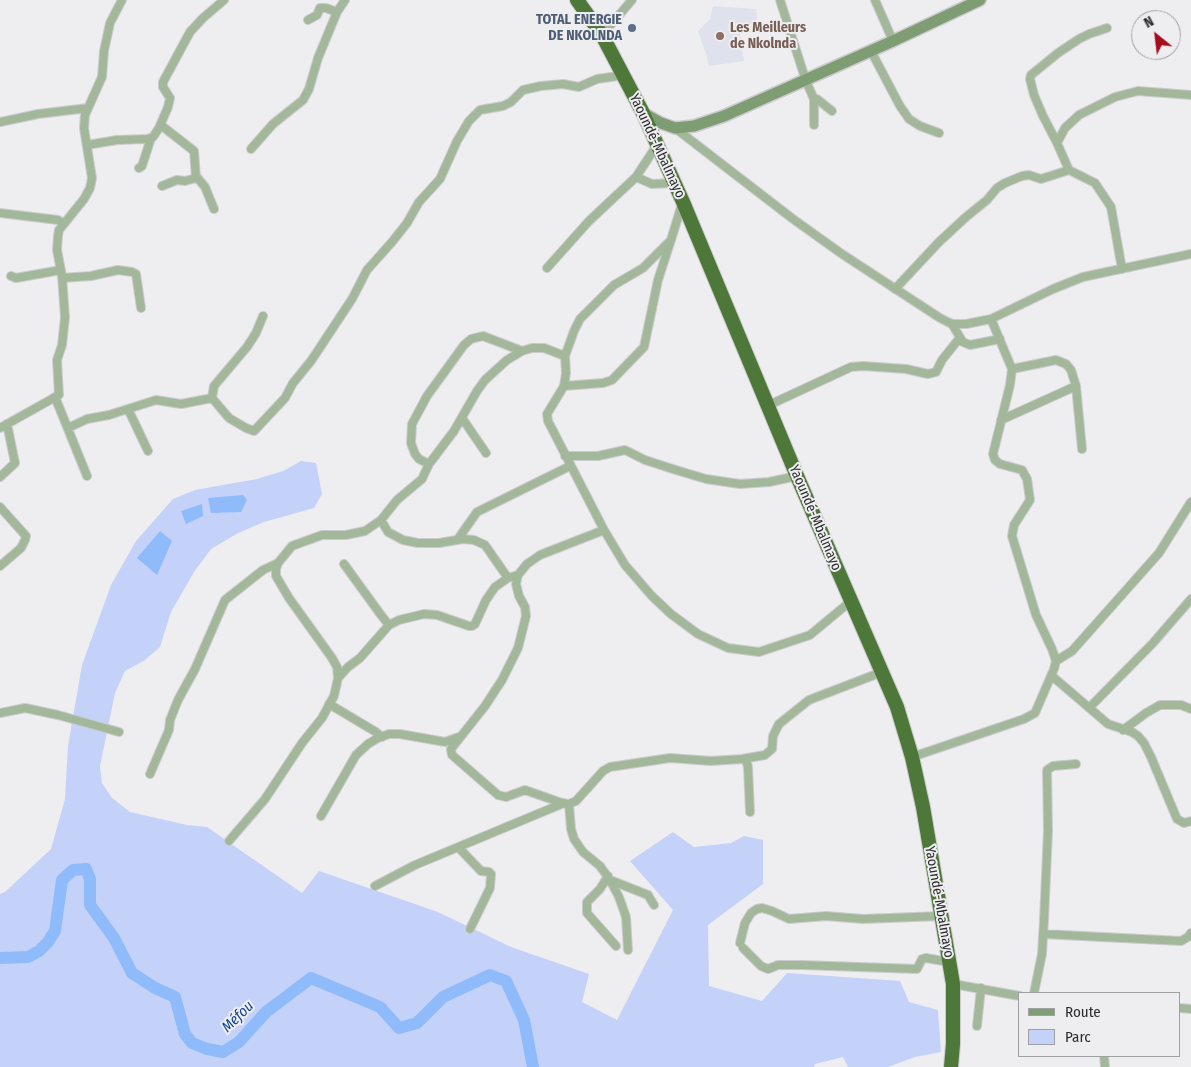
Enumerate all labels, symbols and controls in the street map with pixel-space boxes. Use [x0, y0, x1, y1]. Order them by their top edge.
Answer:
north arrow [1131, 10, 1181, 60]
place label: TOTAL ENERGIE DE NKOLNDA [536, 12, 622, 44]
text: N [1141, 13, 1157, 32]
place label: Les Meilleurs de Nkolnda [730, 20, 806, 52]
marker: TOTAL ENERGIE DE NKOLNDA [626, 22, 638, 34]
marker: Les Meilleurs de Nkolnda [714, 30, 726, 42]
street label: Yaoundé-Mbalmayo [626, 91, 688, 201]
street label: Yaoundé-Mbalmayo [785, 463, 845, 573]
street label: Yaoundé-Mbalmayo [921, 845, 957, 959]
legend [1018, 992, 1181, 1057]
water label: Méfou [218, 997, 258, 1037]
text: Route [1065, 1003, 1101, 1021]
text: Parc [1065, 1028, 1091, 1046]

